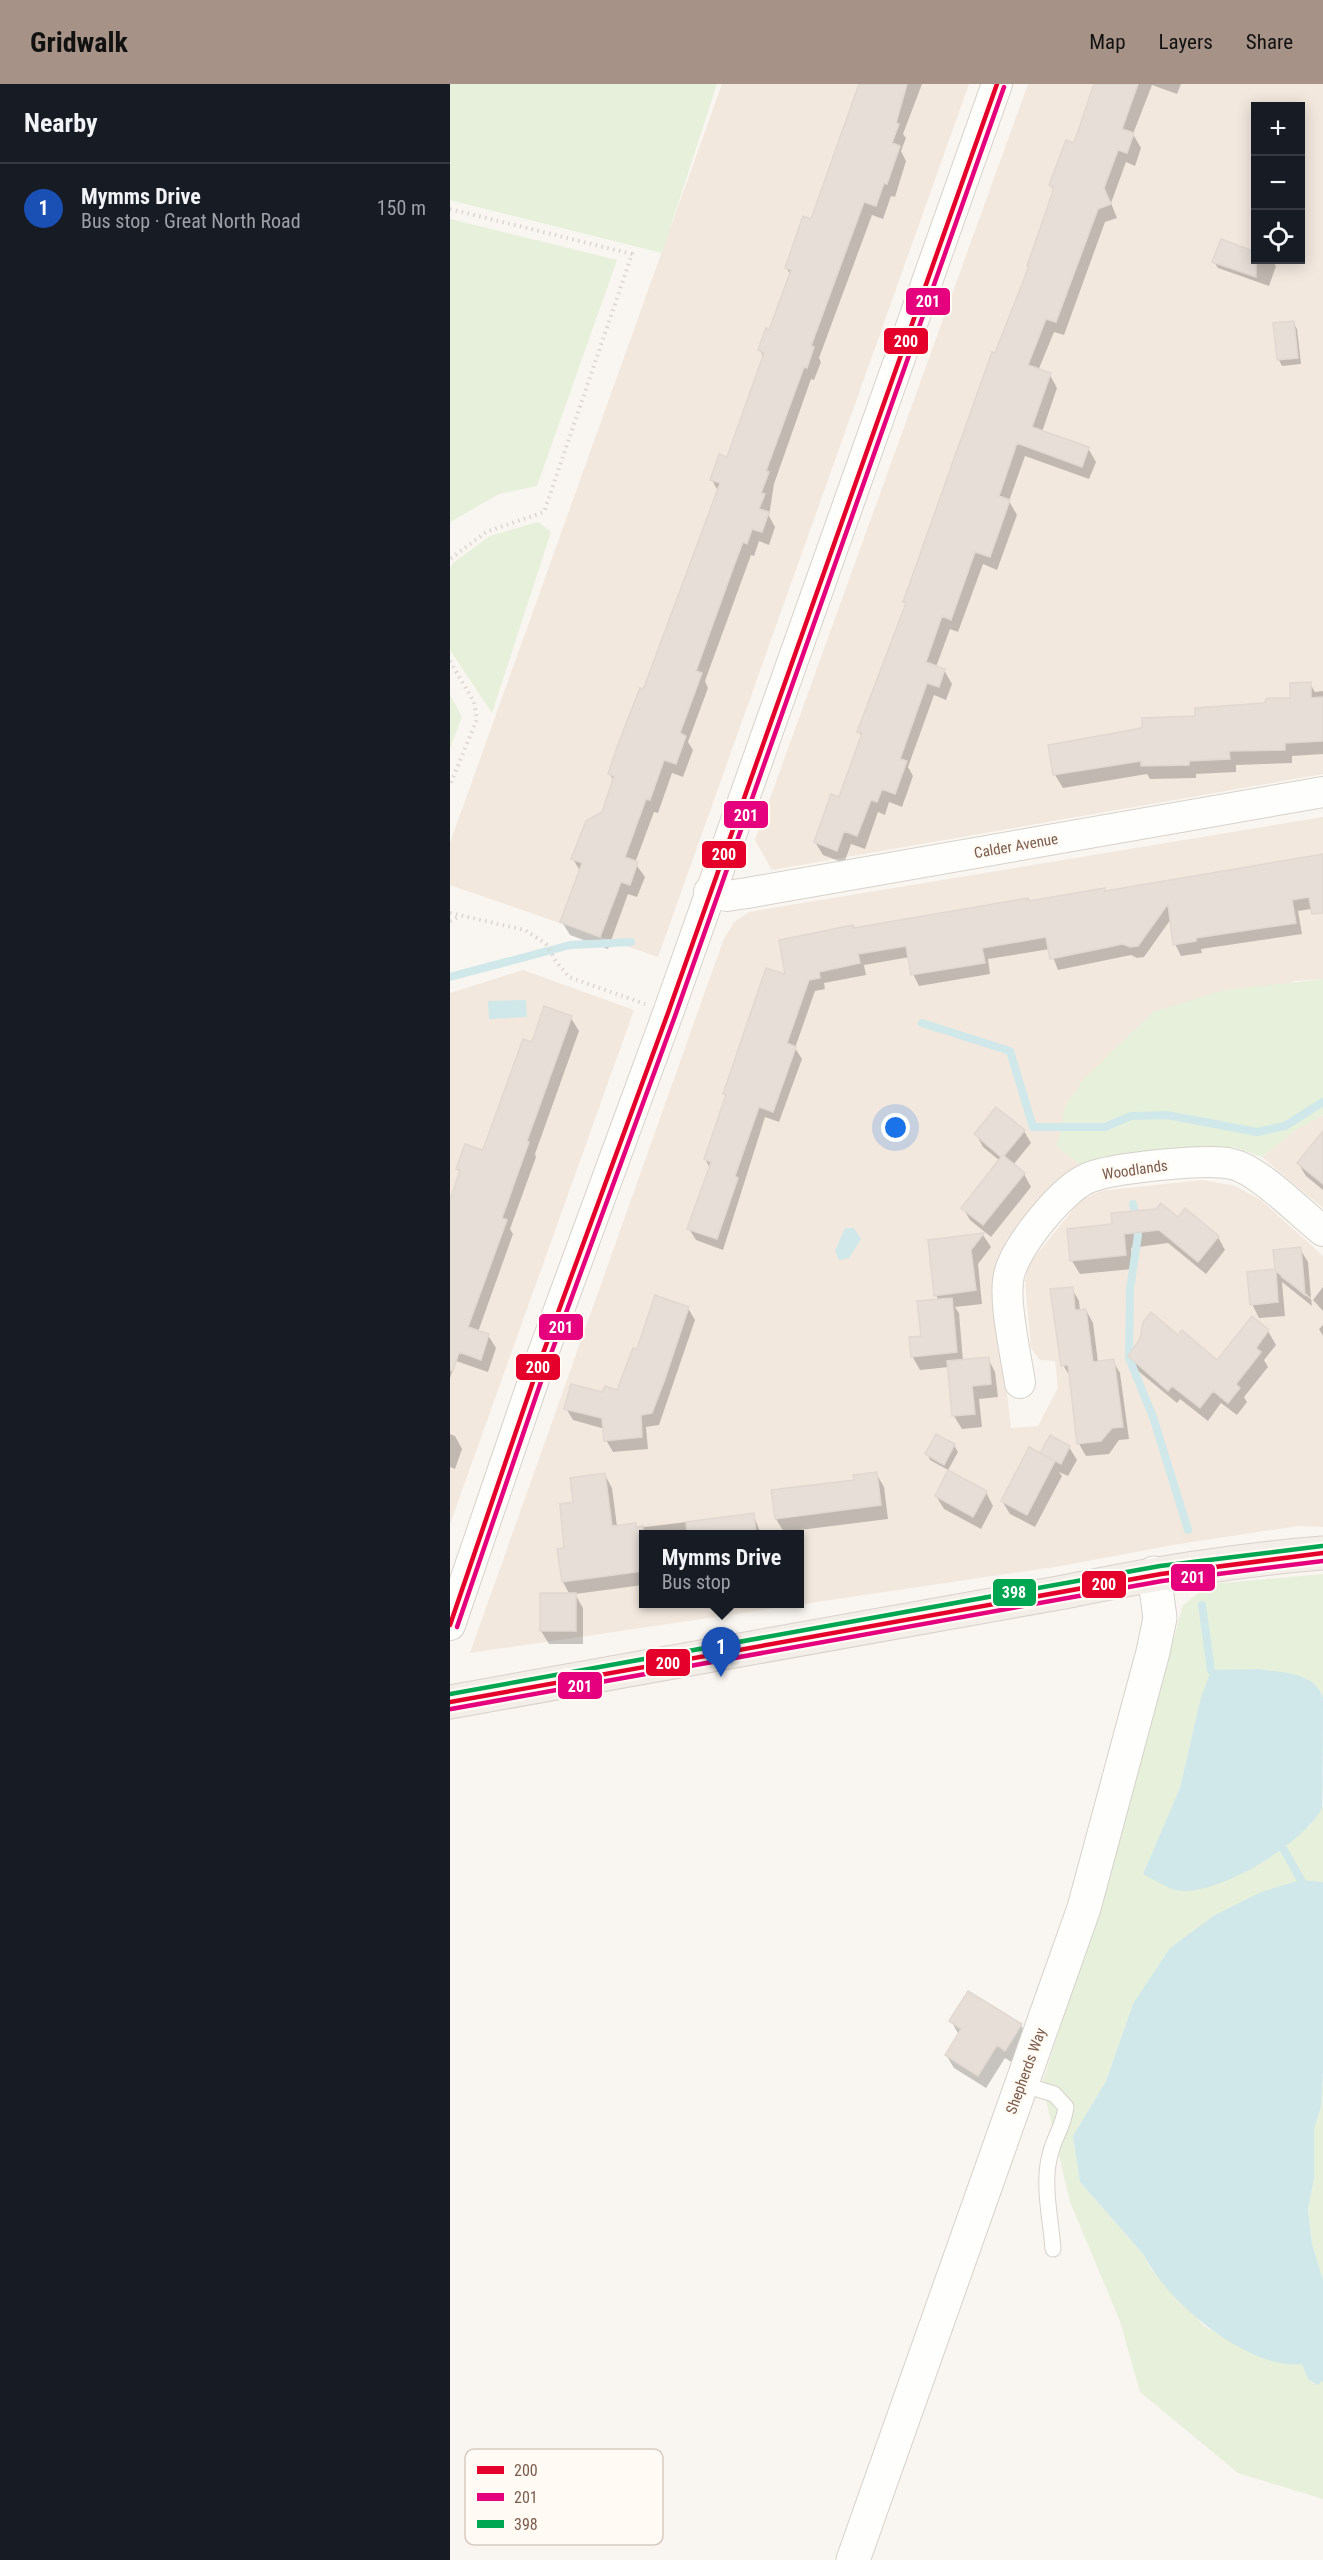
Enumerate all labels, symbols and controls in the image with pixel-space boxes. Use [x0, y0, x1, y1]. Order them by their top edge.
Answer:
text: Gridwalk [30, 26, 128, 59]
text: Map [1089, 30, 1126, 54]
text: Layers [1159, 30, 1213, 54]
text: Share [1246, 30, 1293, 54]
map controls [1251, 102, 1305, 264]
button: + [1251, 102, 1305, 156]
text: Nearby [24, 108, 98, 138]
button: − [1251, 156, 1305, 210]
text: Mymms Drive [81, 184, 201, 209]
text: 1 [38, 196, 49, 220]
text: 150 m [377, 196, 426, 220]
text: Bus stop · Great North Road [81, 209, 301, 233]
button: locate [1251, 210, 1305, 264]
line badge: 201 [905, 287, 951, 316]
text: 201 [916, 292, 940, 311]
line badge: 200 [883, 327, 929, 355]
text: 200 [894, 332, 918, 351]
line badge: 201 [723, 800, 769, 829]
text: 201 [734, 806, 758, 825]
street label: Calder Avenue [973, 830, 1059, 862]
line badge: 200 [701, 840, 747, 869]
text: 200 [712, 845, 736, 864]
your location [881, 1113, 910, 1142]
street label: Woodlands [1101, 1156, 1169, 1183]
line badge: 201 [538, 1313, 584, 1341]
text: 201 [549, 1318, 573, 1337]
line badge: 200 [515, 1353, 561, 1381]
text: 200 [526, 1358, 550, 1377]
popup [639, 1530, 804, 1608]
text: Mymms Drive [662, 1545, 781, 1570]
line badge: 201 [1170, 1563, 1216, 1592]
text: 201 [1181, 1568, 1205, 1587]
text: Bus stop [662, 1570, 731, 1594]
line badge: 200 [1081, 1570, 1127, 1599]
text: 200 [1092, 1575, 1116, 1594]
line badge: 398 [992, 1578, 1037, 1607]
text: 398 [1002, 1583, 1026, 1602]
pin: 1 [702, 1628, 740, 1677]
line badge: 200 [645, 1648, 691, 1677]
text: 200 [656, 1654, 680, 1673]
line badge: 201 [557, 1671, 603, 1700]
text: 201 [568, 1677, 592, 1696]
street label: Shepherds Way [1002, 2025, 1050, 2117]
legend [465, 2449, 663, 2545]
text: 200 [514, 2461, 538, 2480]
text: 201 [514, 2488, 538, 2507]
text: 398 [514, 2515, 538, 2534]

